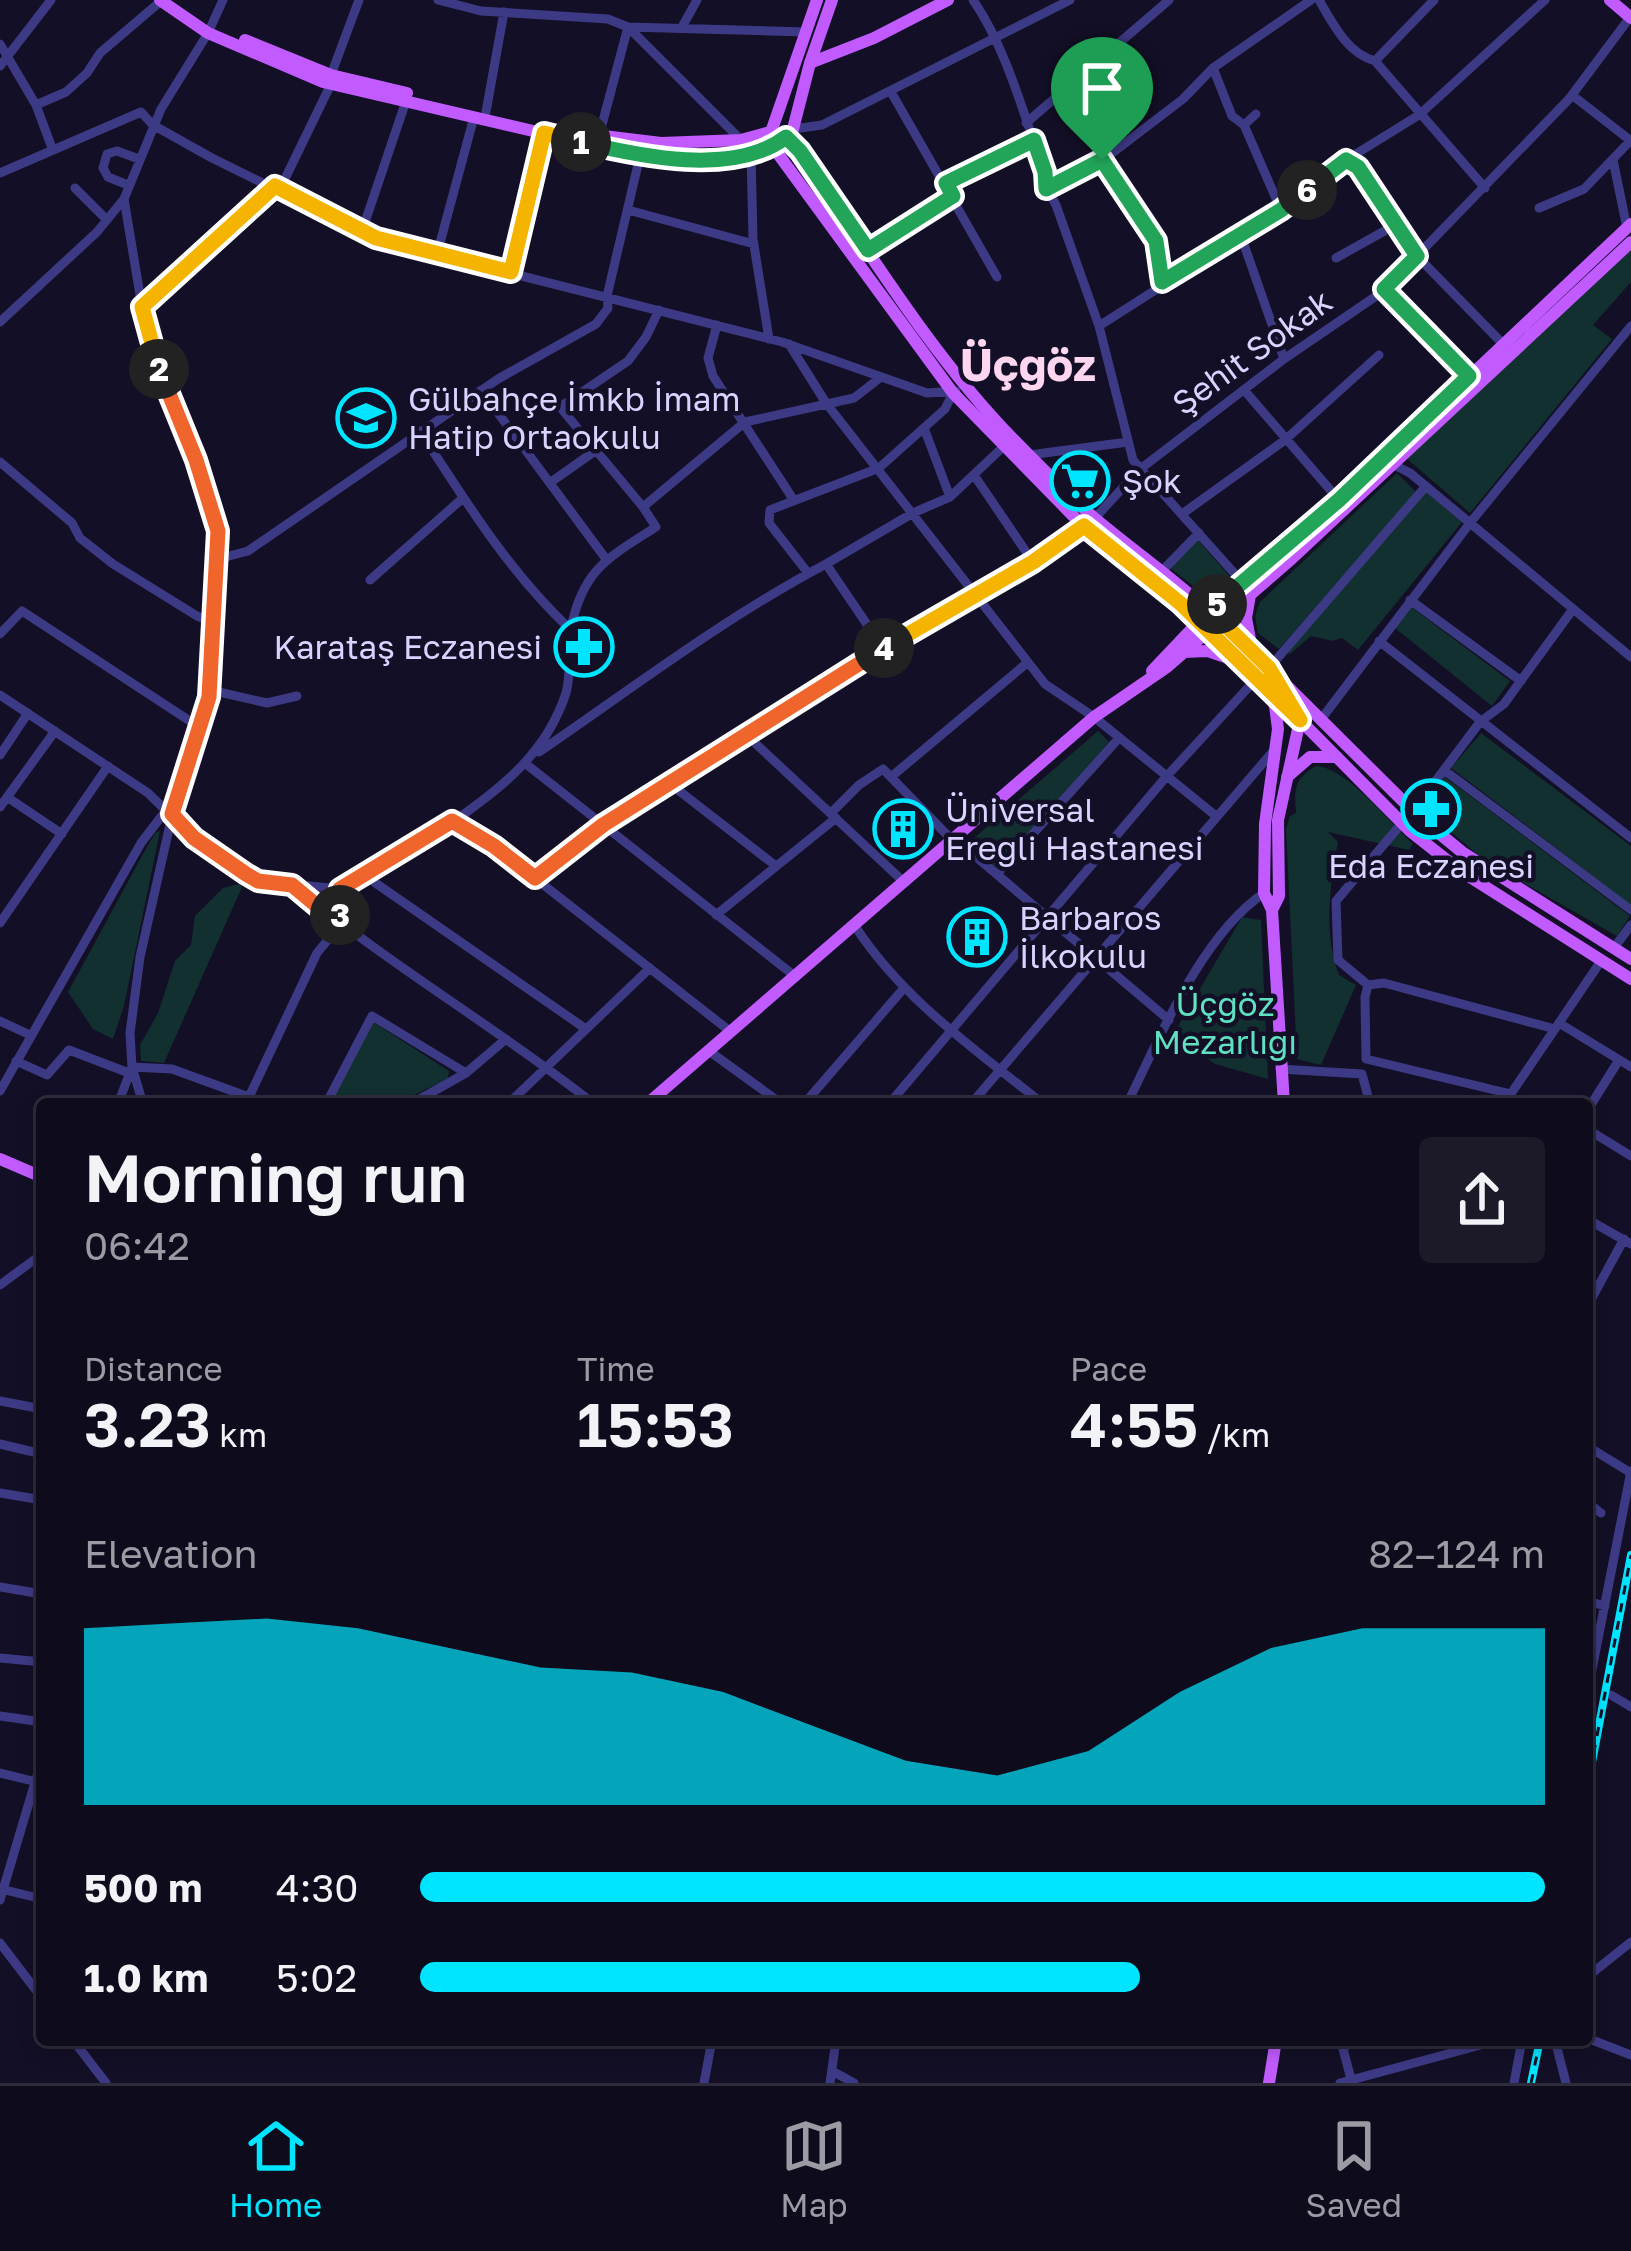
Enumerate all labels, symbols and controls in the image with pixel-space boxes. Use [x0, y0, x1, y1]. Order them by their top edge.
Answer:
pin [1051, 37, 1153, 160]
icon: arrive [1069, 55, 1135, 121]
pin: 1 [551, 112, 611, 172]
text: 1 [573, 122, 590, 161]
pin: 6 [1277, 160, 1337, 220]
text: 6 [1297, 170, 1317, 209]
street label: Şehit Sokak [1164, 281, 1339, 422]
district label: Üçgöz [960, 337, 1096, 391]
pin: 2 [129, 339, 189, 399]
text: 2 [149, 349, 169, 388]
place label: Gülbahçe İmkb İmam Hatip Ortaokulu [408, 379, 741, 456]
school or university icon: Gülbahçe İmkb İmam Hatip Ortaokulu [335, 387, 397, 449]
supermarket icon: Şok [1049, 450, 1111, 512]
place label: Şok [1122, 461, 1182, 500]
pin: 5 [1187, 574, 1247, 634]
text: 5 [1207, 584, 1227, 623]
pharmacy icon: Karataş Eczanesi [553, 616, 615, 678]
pin: 4 [854, 618, 914, 678]
place label: Karataş Eczanesi [273, 627, 542, 666]
text: 4 [874, 628, 894, 667]
pharmacy icon: Eda Eczanesi [1400, 778, 1462, 840]
place label: Üniversal Ereğli Hastanesi [945, 790, 1204, 867]
building icon: Üniversal Ereğli Hastanesi [872, 798, 934, 860]
place label: Eda Eczanesi [1328, 846, 1534, 885]
pin: 3 [310, 885, 370, 945]
text: 3 [330, 895, 350, 934]
place label: Barbaros İlkokulu [1019, 898, 1161, 975]
building icon: Barbaros İlkokulu [946, 906, 1008, 968]
park label: Üçgöz Mezarlığı [1153, 984, 1297, 1061]
text: Morning run [84, 1137, 467, 1217]
button: share [1419, 1137, 1545, 1263]
text: 06:42 [84, 1222, 190, 1269]
text: Distance [84, 1349, 223, 1388]
text: Time [577, 1349, 655, 1388]
text: Pace [1070, 1349, 1147, 1388]
text: 3.23 [84, 1388, 211, 1460]
text: 15:53 [577, 1388, 734, 1460]
text: 4:55 [1070, 1388, 1198, 1460]
text: km [211, 1415, 267, 1454]
text: /km [1198, 1415, 1270, 1454]
text: Elevation [84, 1530, 257, 1577]
text: 82–124 m [1368, 1530, 1545, 1577]
text: 500 m [84, 1864, 202, 1911]
text: 4:30 [276, 1864, 359, 1911]
text: 1.0 km [84, 1954, 208, 2001]
text: 5:02 [276, 1954, 357, 2001]
tab: Home [229, 2113, 322, 2224]
tab: Map [780, 2113, 848, 2224]
tab: Saved [1306, 2113, 1402, 2224]

